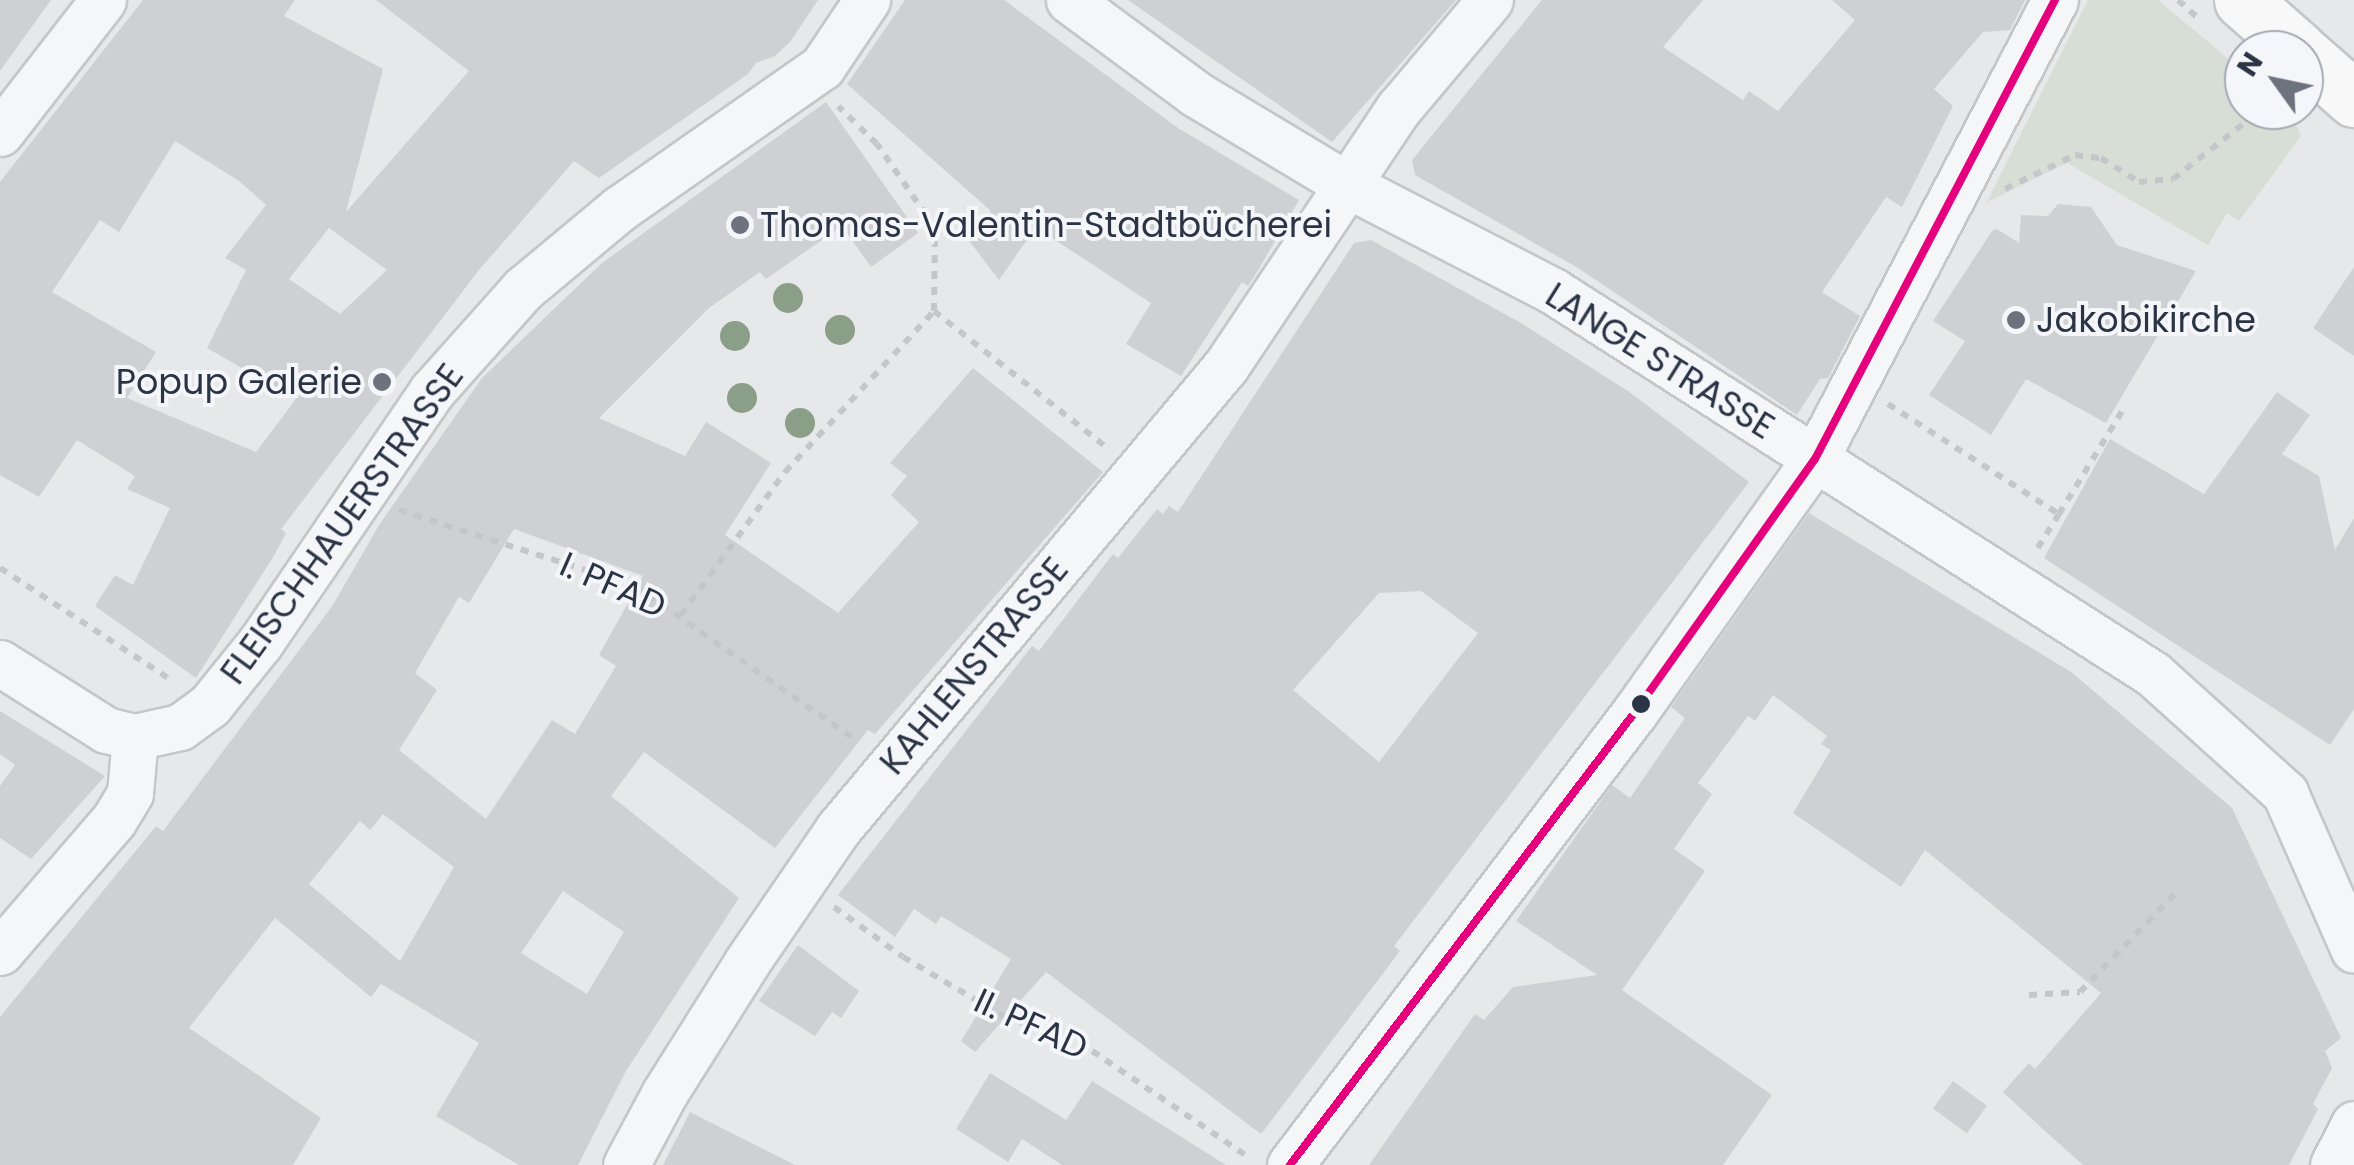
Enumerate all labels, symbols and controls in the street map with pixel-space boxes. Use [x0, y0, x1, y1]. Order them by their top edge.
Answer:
north arrow [2224, 30, 2324, 130]
text: N [2228, 45, 2272, 84]
place label: Thomas-Valentin-Stadtbücherei [760, 204, 1332, 246]
marker: Thomas-Valentin-Stadtbücherei [729, 214, 751, 236]
street label: LANGE STRASSE [1538, 274, 1782, 448]
place label: Jakobikirche [2036, 299, 2256, 341]
marker: Jakobikirche [2005, 309, 2027, 331]
street label: FLEISCHHAUERSTRASSE [212, 356, 472, 692]
place label: Popup Galerie [116, 361, 362, 403]
marker: Popup Galerie [371, 371, 393, 393]
street label: I. PFAD [554, 543, 672, 627]
street label: KAHLENSTRASSE [871, 549, 1077, 783]
unlabelled marker [1631, 694, 1651, 714]
street label: II. PFAD [968, 980, 1094, 1068]

